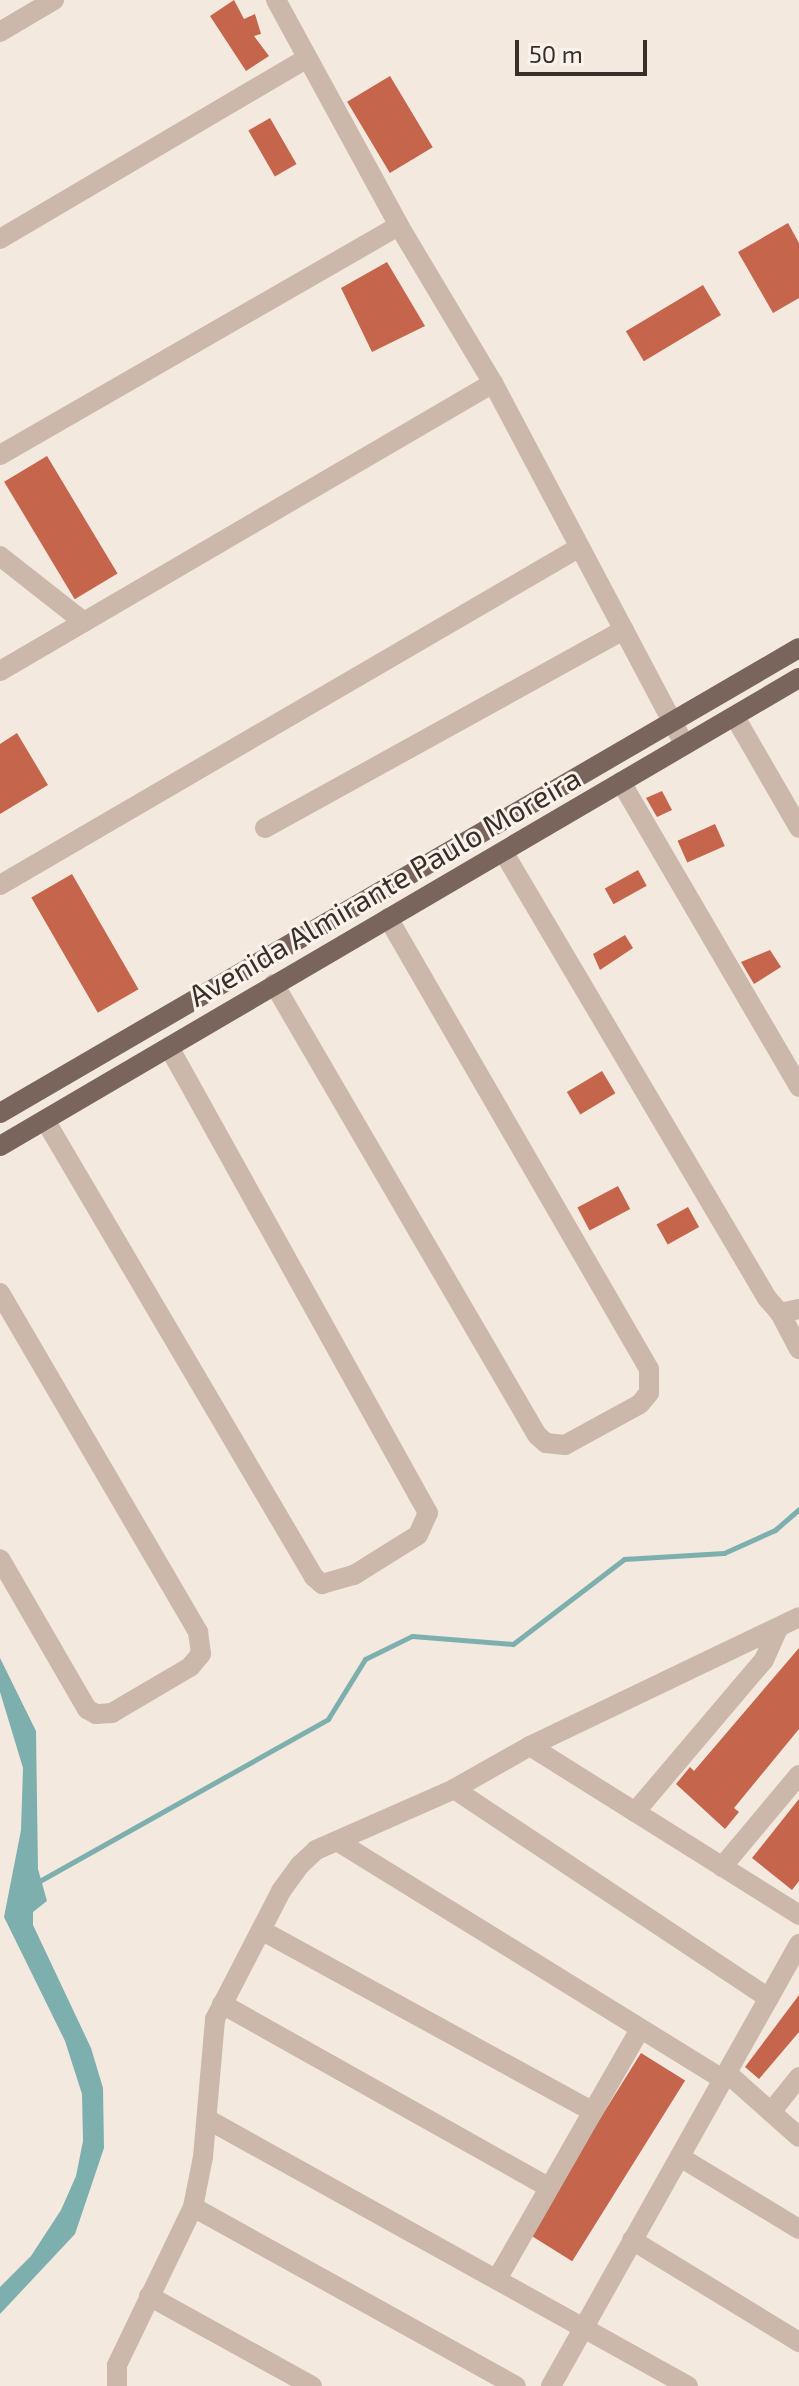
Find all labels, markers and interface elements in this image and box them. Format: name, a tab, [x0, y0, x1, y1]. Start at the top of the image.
scale bar	[519, 24, 651, 74]
text: 50 m	[529, 39, 583, 68]
street label: Avenida Almirante Paulo Moreira	[181, 759, 587, 1013]

